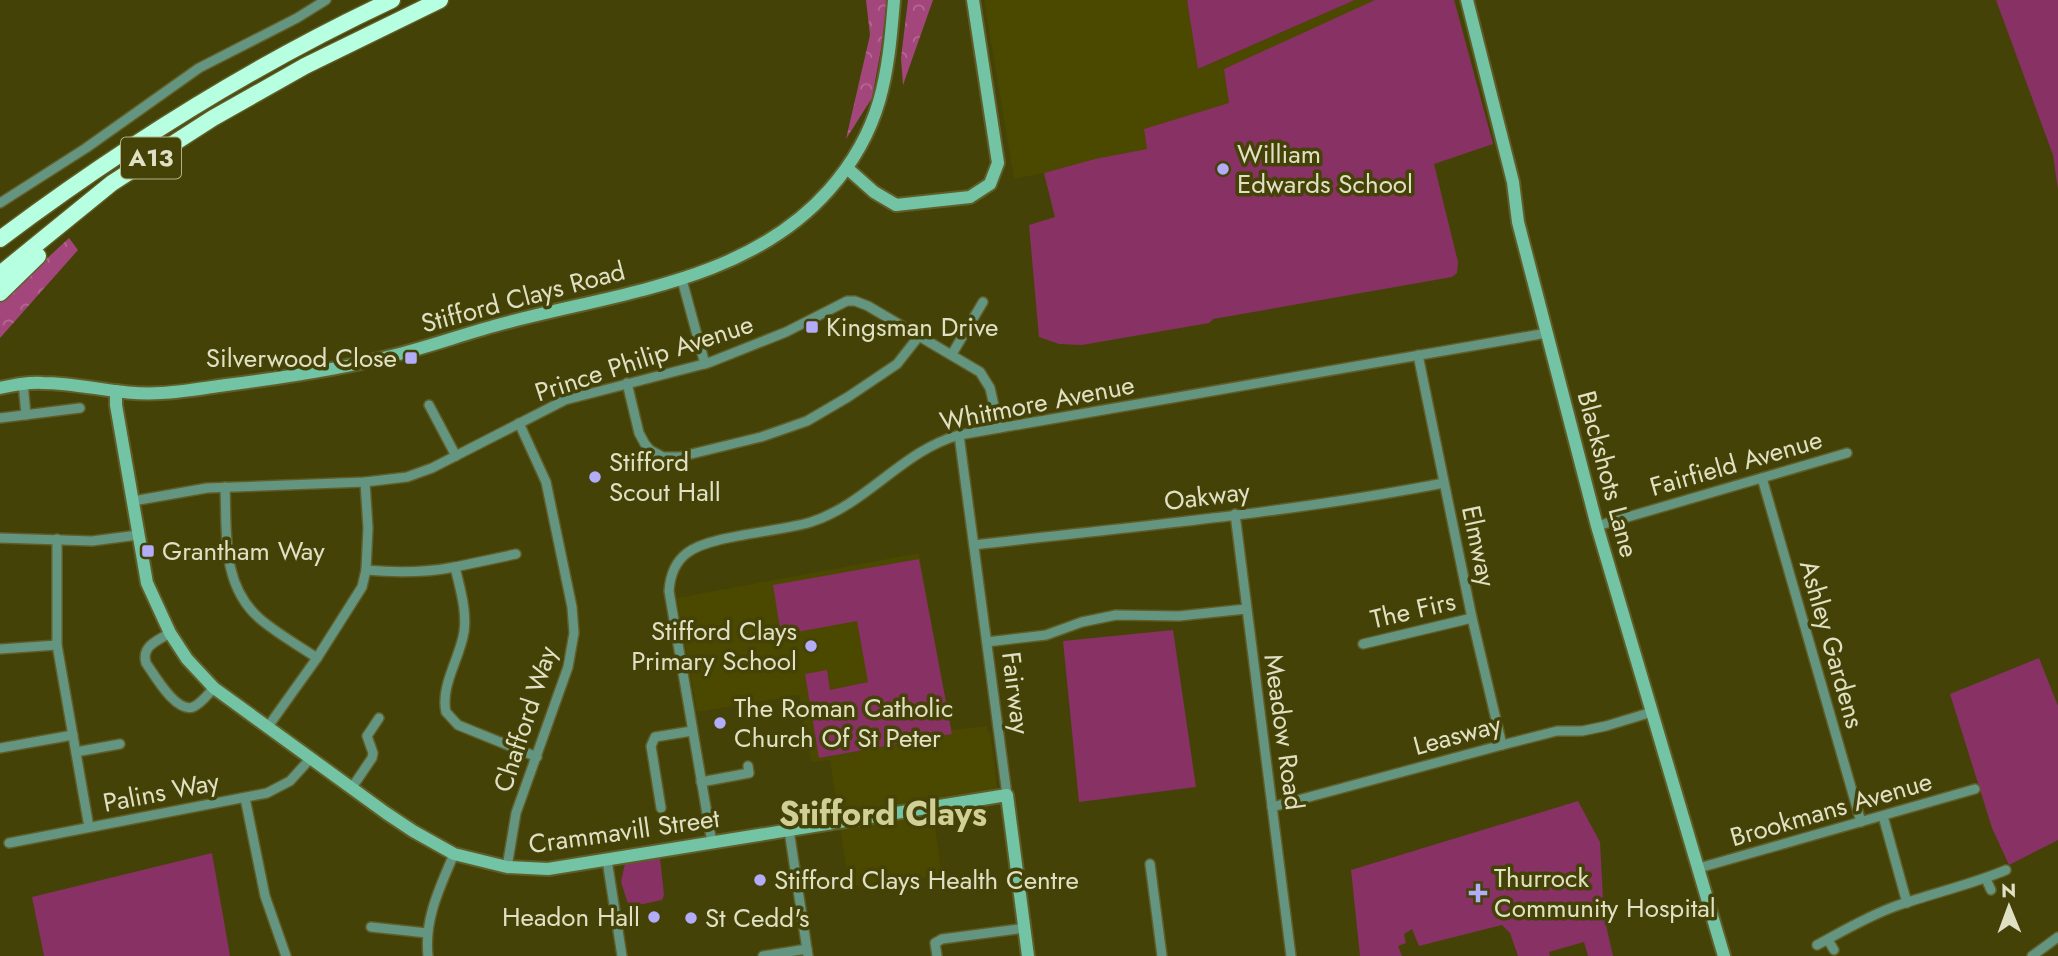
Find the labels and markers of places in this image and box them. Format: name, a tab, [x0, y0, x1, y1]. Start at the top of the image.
place label: William Edwards School	[1237, 135, 1413, 203]
marker: William Edwards School	[1215, 161, 1231, 177]
place label: Kingsman Drive	[826, 308, 998, 346]
marker: Kingsman Drive	[804, 319, 820, 335]
place label: Silverwood Close	[206, 339, 397, 377]
marker: Silverwood Close	[403, 350, 419, 366]
place label: Stifford Scout Hall	[609, 443, 721, 511]
marker: Stifford Scout Hall	[587, 469, 603, 485]
place label: Grantham Way	[162, 532, 325, 570]
marker: Grantham Way	[140, 543, 156, 559]
place label: Stifford Clays Primary School	[631, 612, 797, 680]
marker: Stifford Clays Primary School	[803, 638, 819, 654]
place label: The Roman Catholic Church Of St Peter	[734, 689, 954, 757]
marker: The Roman Catholic Church Of St Peter	[712, 715, 728, 731]
place label: Thurrock Community Hospital	[1494, 859, 1716, 927]
place label: Stifford Clays Health Centre	[774, 861, 1079, 899]
marker: Stifford Clays Health Centre	[752, 872, 768, 888]
marker: Thurrock Community Hospital	[1468, 883, 1488, 903]
place label: Headon Hall	[502, 898, 640, 936]
place label: St Cedd's	[705, 899, 809, 937]
marker: Headon Hall	[646, 909, 662, 925]
marker: St Cedd's	[683, 910, 699, 926]

